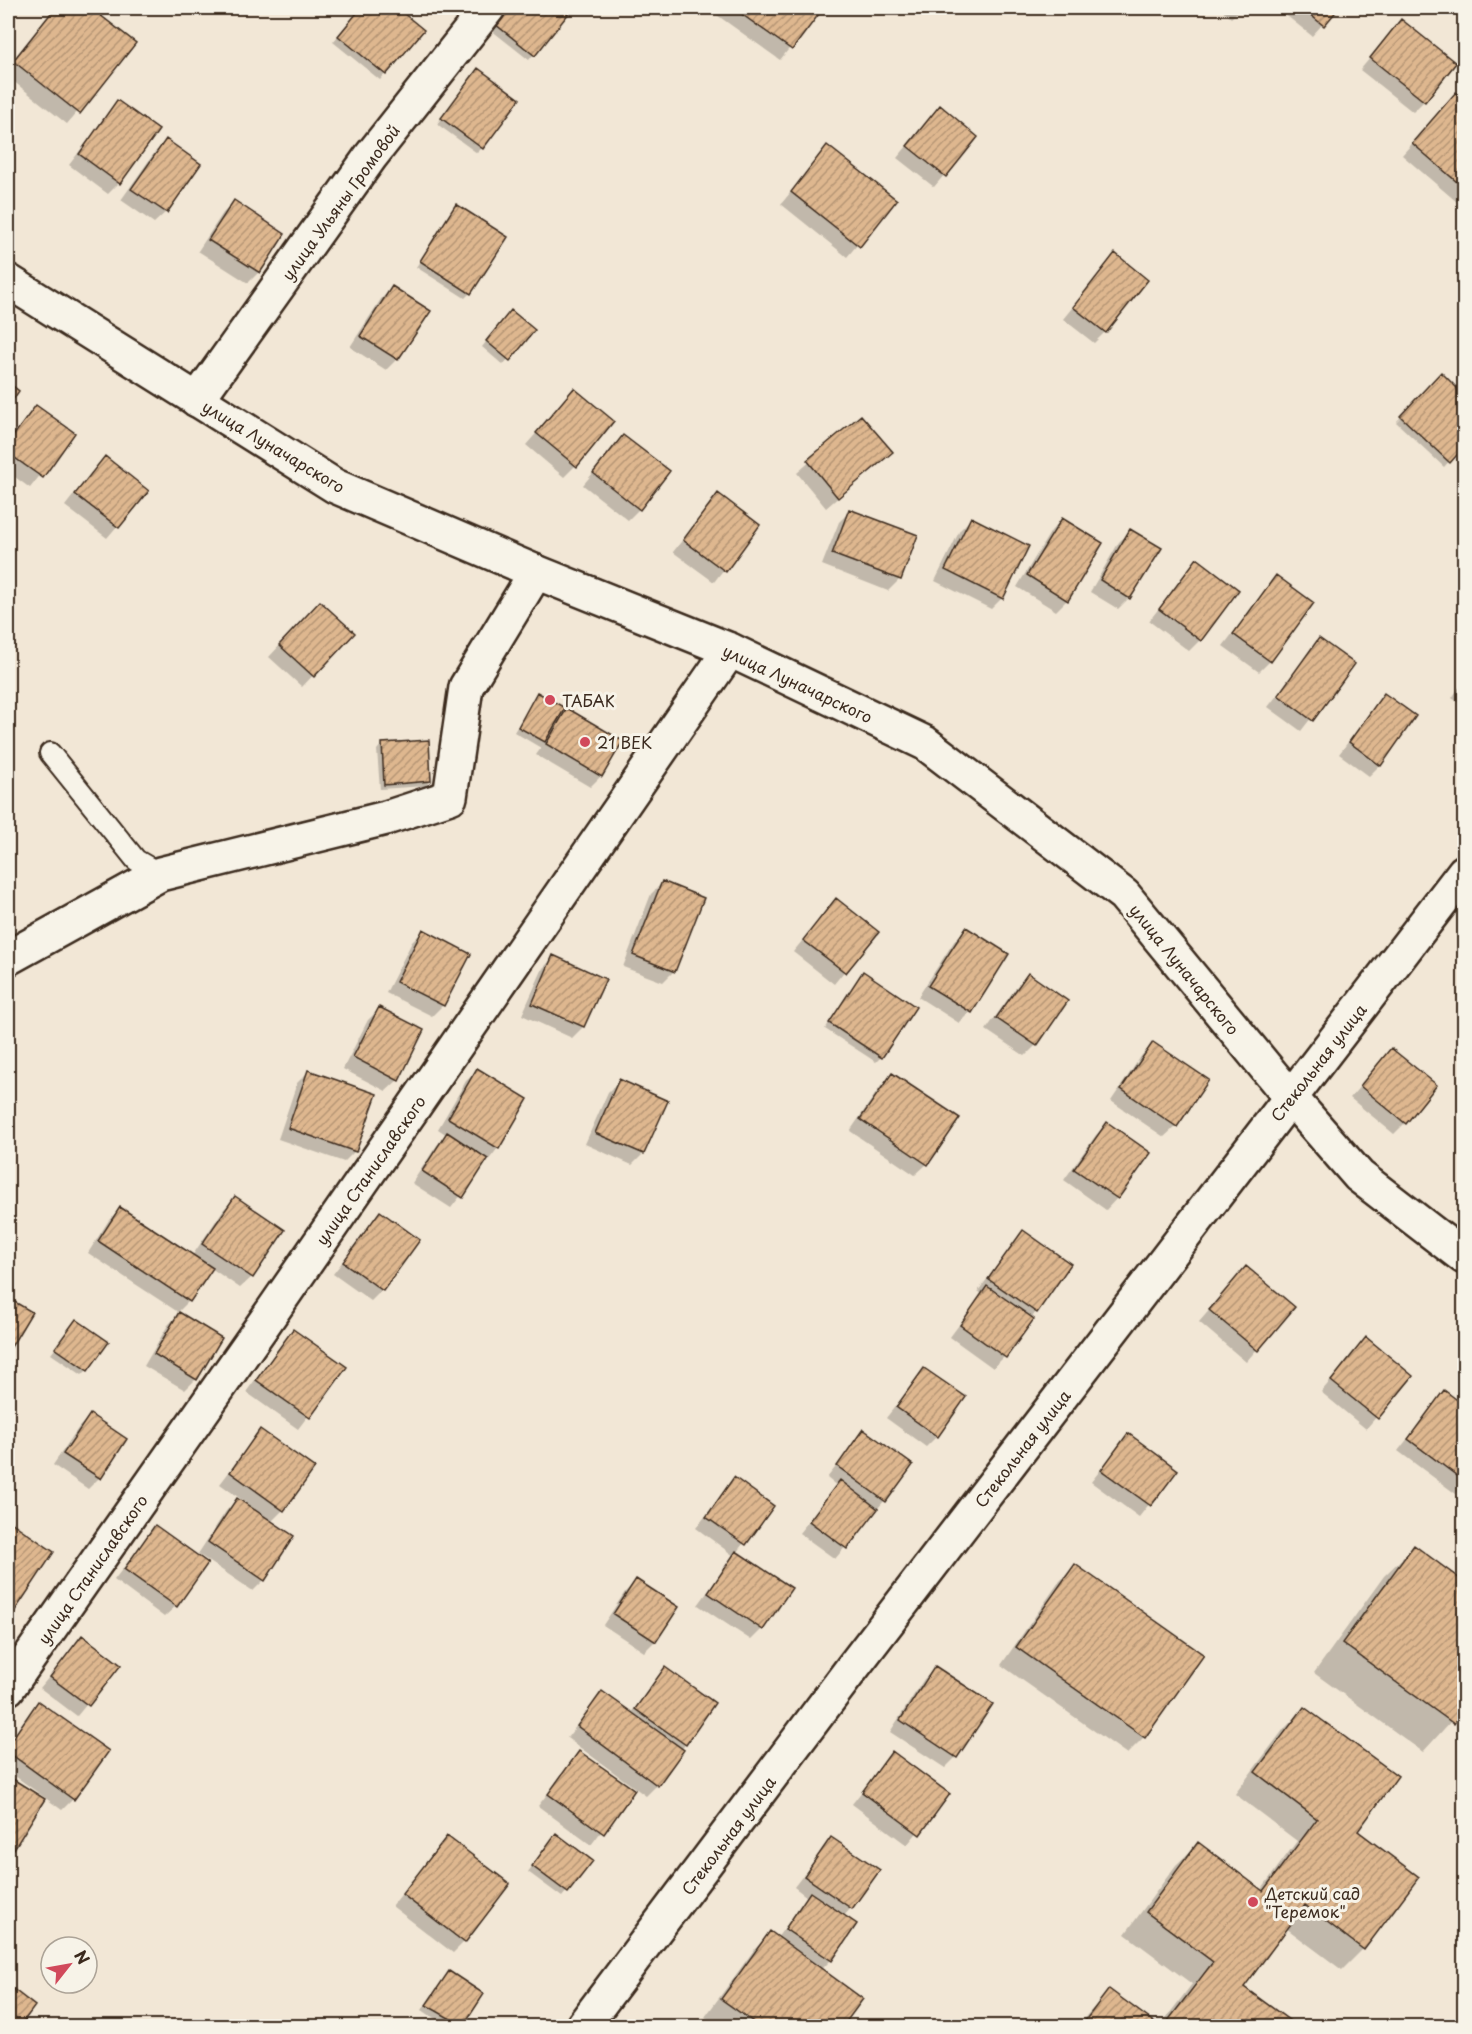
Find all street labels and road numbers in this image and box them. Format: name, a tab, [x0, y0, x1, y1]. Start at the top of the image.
street label: улица Ульяны Громовой	[275, 119, 405, 285]
street label: улица Луначарского	[198, 394, 350, 498]
street label: улица Луначарского	[719, 638, 877, 728]
street label: улица Луначарского	[1124, 898, 1246, 1040]
street label: Стекольная улица	[1264, 998, 1372, 1126]
street label: улица Станиславского	[309, 1090, 431, 1250]
street label: Стекольная улица	[968, 1384, 1076, 1512]
street label: улица Станиславского	[31, 1489, 153, 1649]
street label: Стекольная улица	[675, 1770, 781, 1900]

